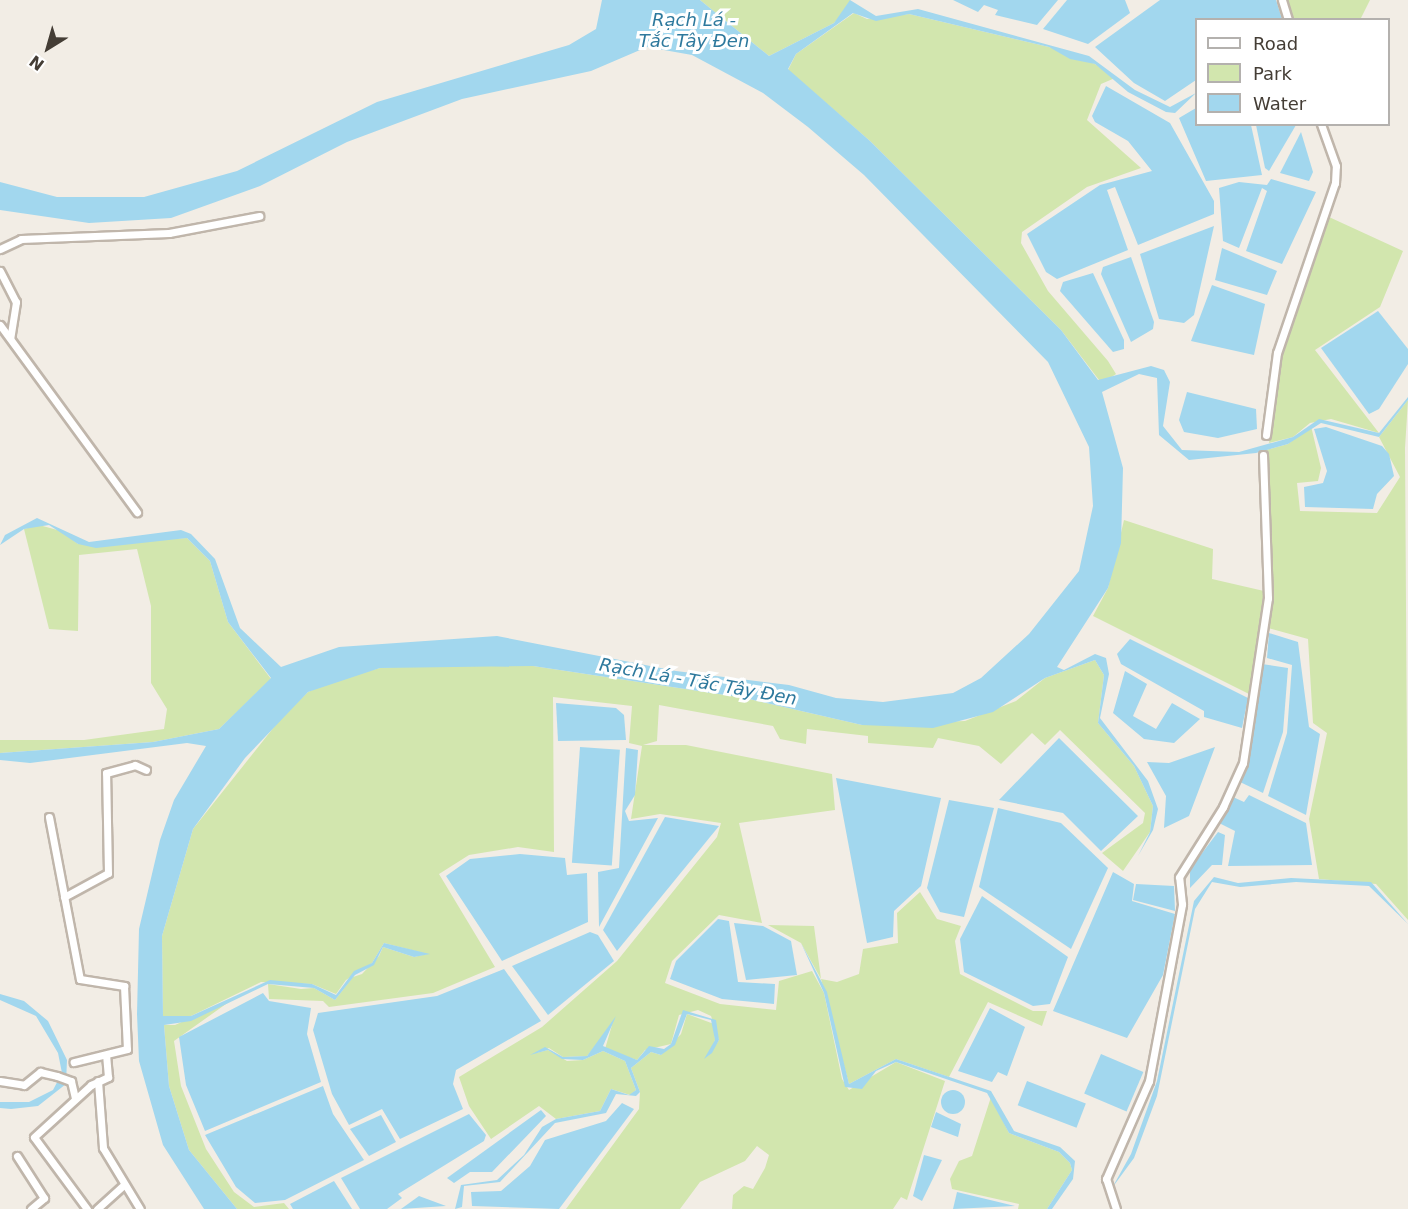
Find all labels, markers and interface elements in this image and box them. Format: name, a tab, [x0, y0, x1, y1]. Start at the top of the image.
water label: Rạch Lá - Tắc Tây Đen	[639, 10, 749, 52]
north arrow	[18, 18, 78, 78]
legend	[1195, 18, 1390, 126]
text: Road	[1253, 33, 1298, 54]
text: N	[26, 51, 48, 74]
text: Park	[1253, 63, 1292, 84]
text: Water	[1253, 93, 1306, 114]
water label: Rạch Lá - Tắc Tây Đen	[598, 654, 798, 710]

